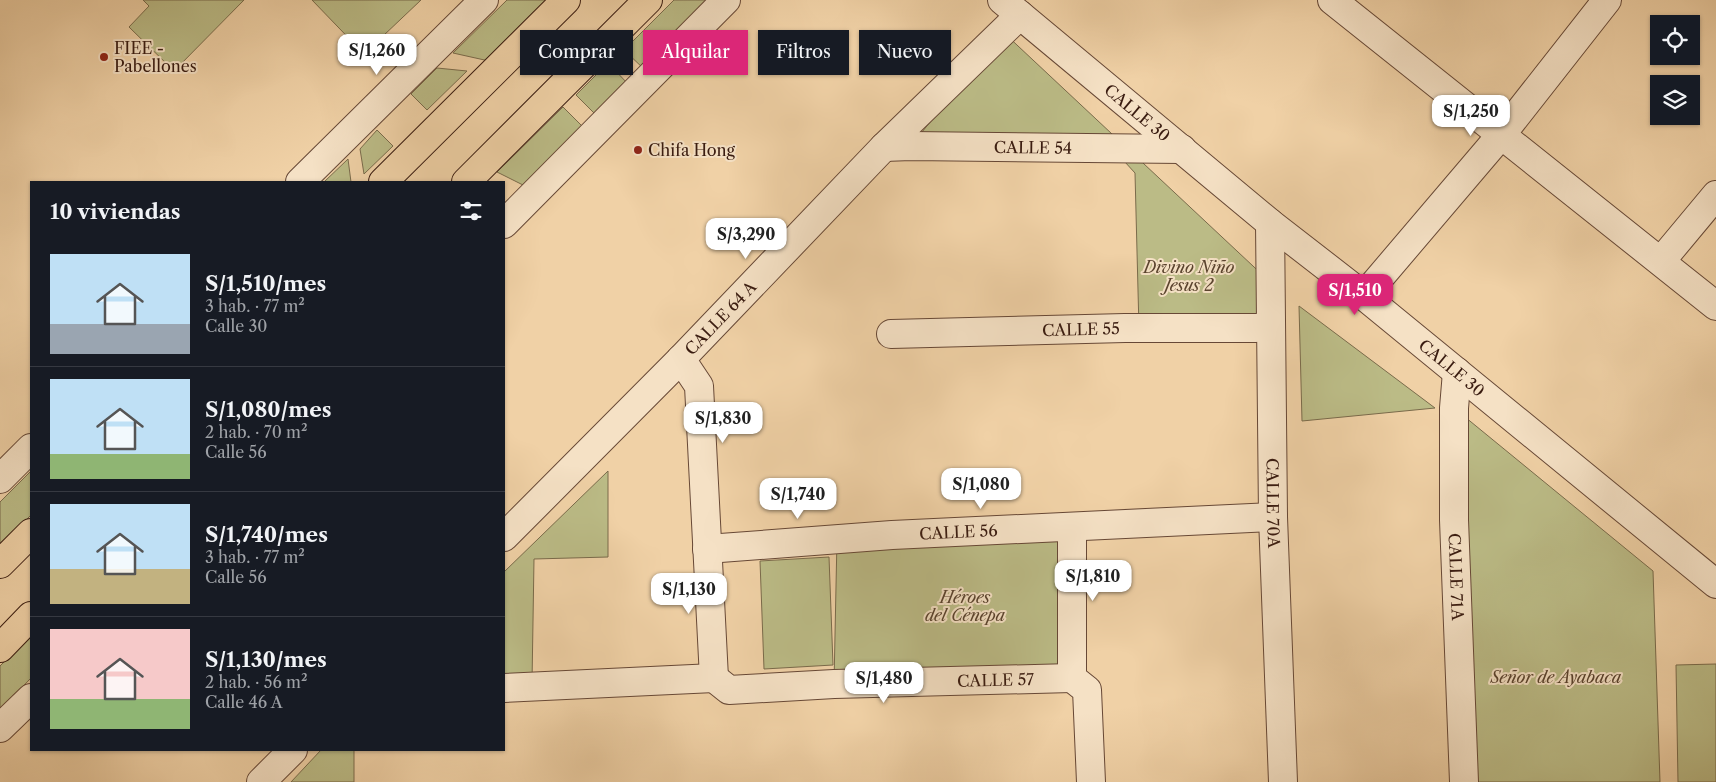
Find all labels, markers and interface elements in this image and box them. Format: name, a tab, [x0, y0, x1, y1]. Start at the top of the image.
map controls	[1650, 15, 1700, 125]
button: locate	[1650, 15, 1700, 65]
chip: Comprar	[520, 30, 633, 75]
chip: Alquilar	[643, 30, 748, 75]
chip: Filtros	[758, 30, 849, 75]
chip: Nuevo	[859, 30, 951, 75]
pin: S/1,260	[331, 34, 423, 76]
place label: FIEE - Pabellones	[114, 38, 197, 76]
text: S/1,260	[349, 40, 405, 60]
marker: FIEE - Pabellones	[98, 51, 110, 63]
button: layers	[1650, 75, 1700, 125]
street label: CALLE 30	[1100, 79, 1174, 146]
pin: S/1,250	[1425, 94, 1517, 137]
text: S/1,250	[1443, 101, 1499, 121]
street label: CALLE 54	[994, 137, 1072, 158]
place label: Chifa Hong	[648, 140, 736, 160]
marker: Chifa Hong	[632, 144, 644, 156]
icon: filters	[457, 197, 485, 225]
text: 10 viviendas	[50, 199, 181, 224]
pin: S/3,290	[700, 218, 792, 260]
text: S/3,290	[717, 224, 775, 244]
park label: Divino Niño Jesus 2	[1142, 257, 1235, 295]
text: S/1,510/mes	[205, 271, 326, 296]
icon: home	[90, 274, 150, 334]
pin: S/1,510	[1309, 274, 1401, 316]
street label: CALLE 64 A	[680, 276, 761, 359]
text: S/1,510	[1328, 280, 1382, 300]
text: 3 hab. · 77 m²	[205, 296, 305, 316]
text: Calle 30	[205, 316, 267, 336]
street label: CALLE 55	[1042, 318, 1120, 340]
street label: CALLE 30	[1415, 335, 1489, 401]
text: S/1,080/mes	[205, 397, 331, 422]
icon: home	[90, 399, 150, 459]
pin: S/1,830	[677, 402, 769, 444]
text: S/1,830	[695, 408, 751, 428]
text: 2 hab. · 70 m²	[205, 422, 308, 442]
text: Calle 56	[205, 442, 267, 462]
street label: CALLE 70A	[1262, 458, 1284, 550]
pin: S/1,080	[935, 468, 1027, 510]
text: S/1,080	[952, 474, 1010, 494]
pin: S/1,740	[752, 478, 844, 520]
text: S/1,740	[771, 484, 825, 504]
street label: CALLE 56	[919, 520, 998, 544]
text: S/1,740/mes	[205, 522, 328, 547]
icon: home	[90, 524, 150, 584]
street label: CALLE 71A	[1445, 533, 1468, 622]
text: 3 hab. · 77 m²	[205, 547, 305, 567]
pin: S/1,810	[1047, 560, 1139, 602]
text: S/1,810	[1066, 566, 1120, 586]
text: Calle 56	[205, 567, 267, 587]
pin: S/1,130	[643, 572, 735, 615]
text: S/1,130	[662, 579, 716, 599]
park label: Héroes del Cénepa	[925, 587, 1006, 625]
text: S/1,130/mes	[205, 647, 327, 672]
icon: home	[90, 649, 150, 709]
pin: S/1,480	[838, 662, 930, 704]
park label: Señor de Ayabaca	[1490, 667, 1622, 687]
text: S/1,480	[855, 668, 913, 688]
street label: CALLE 57	[957, 669, 1034, 691]
text: 2 hab. · 56 m²	[205, 672, 308, 692]
text: Calle 46 A	[205, 692, 283, 712]

